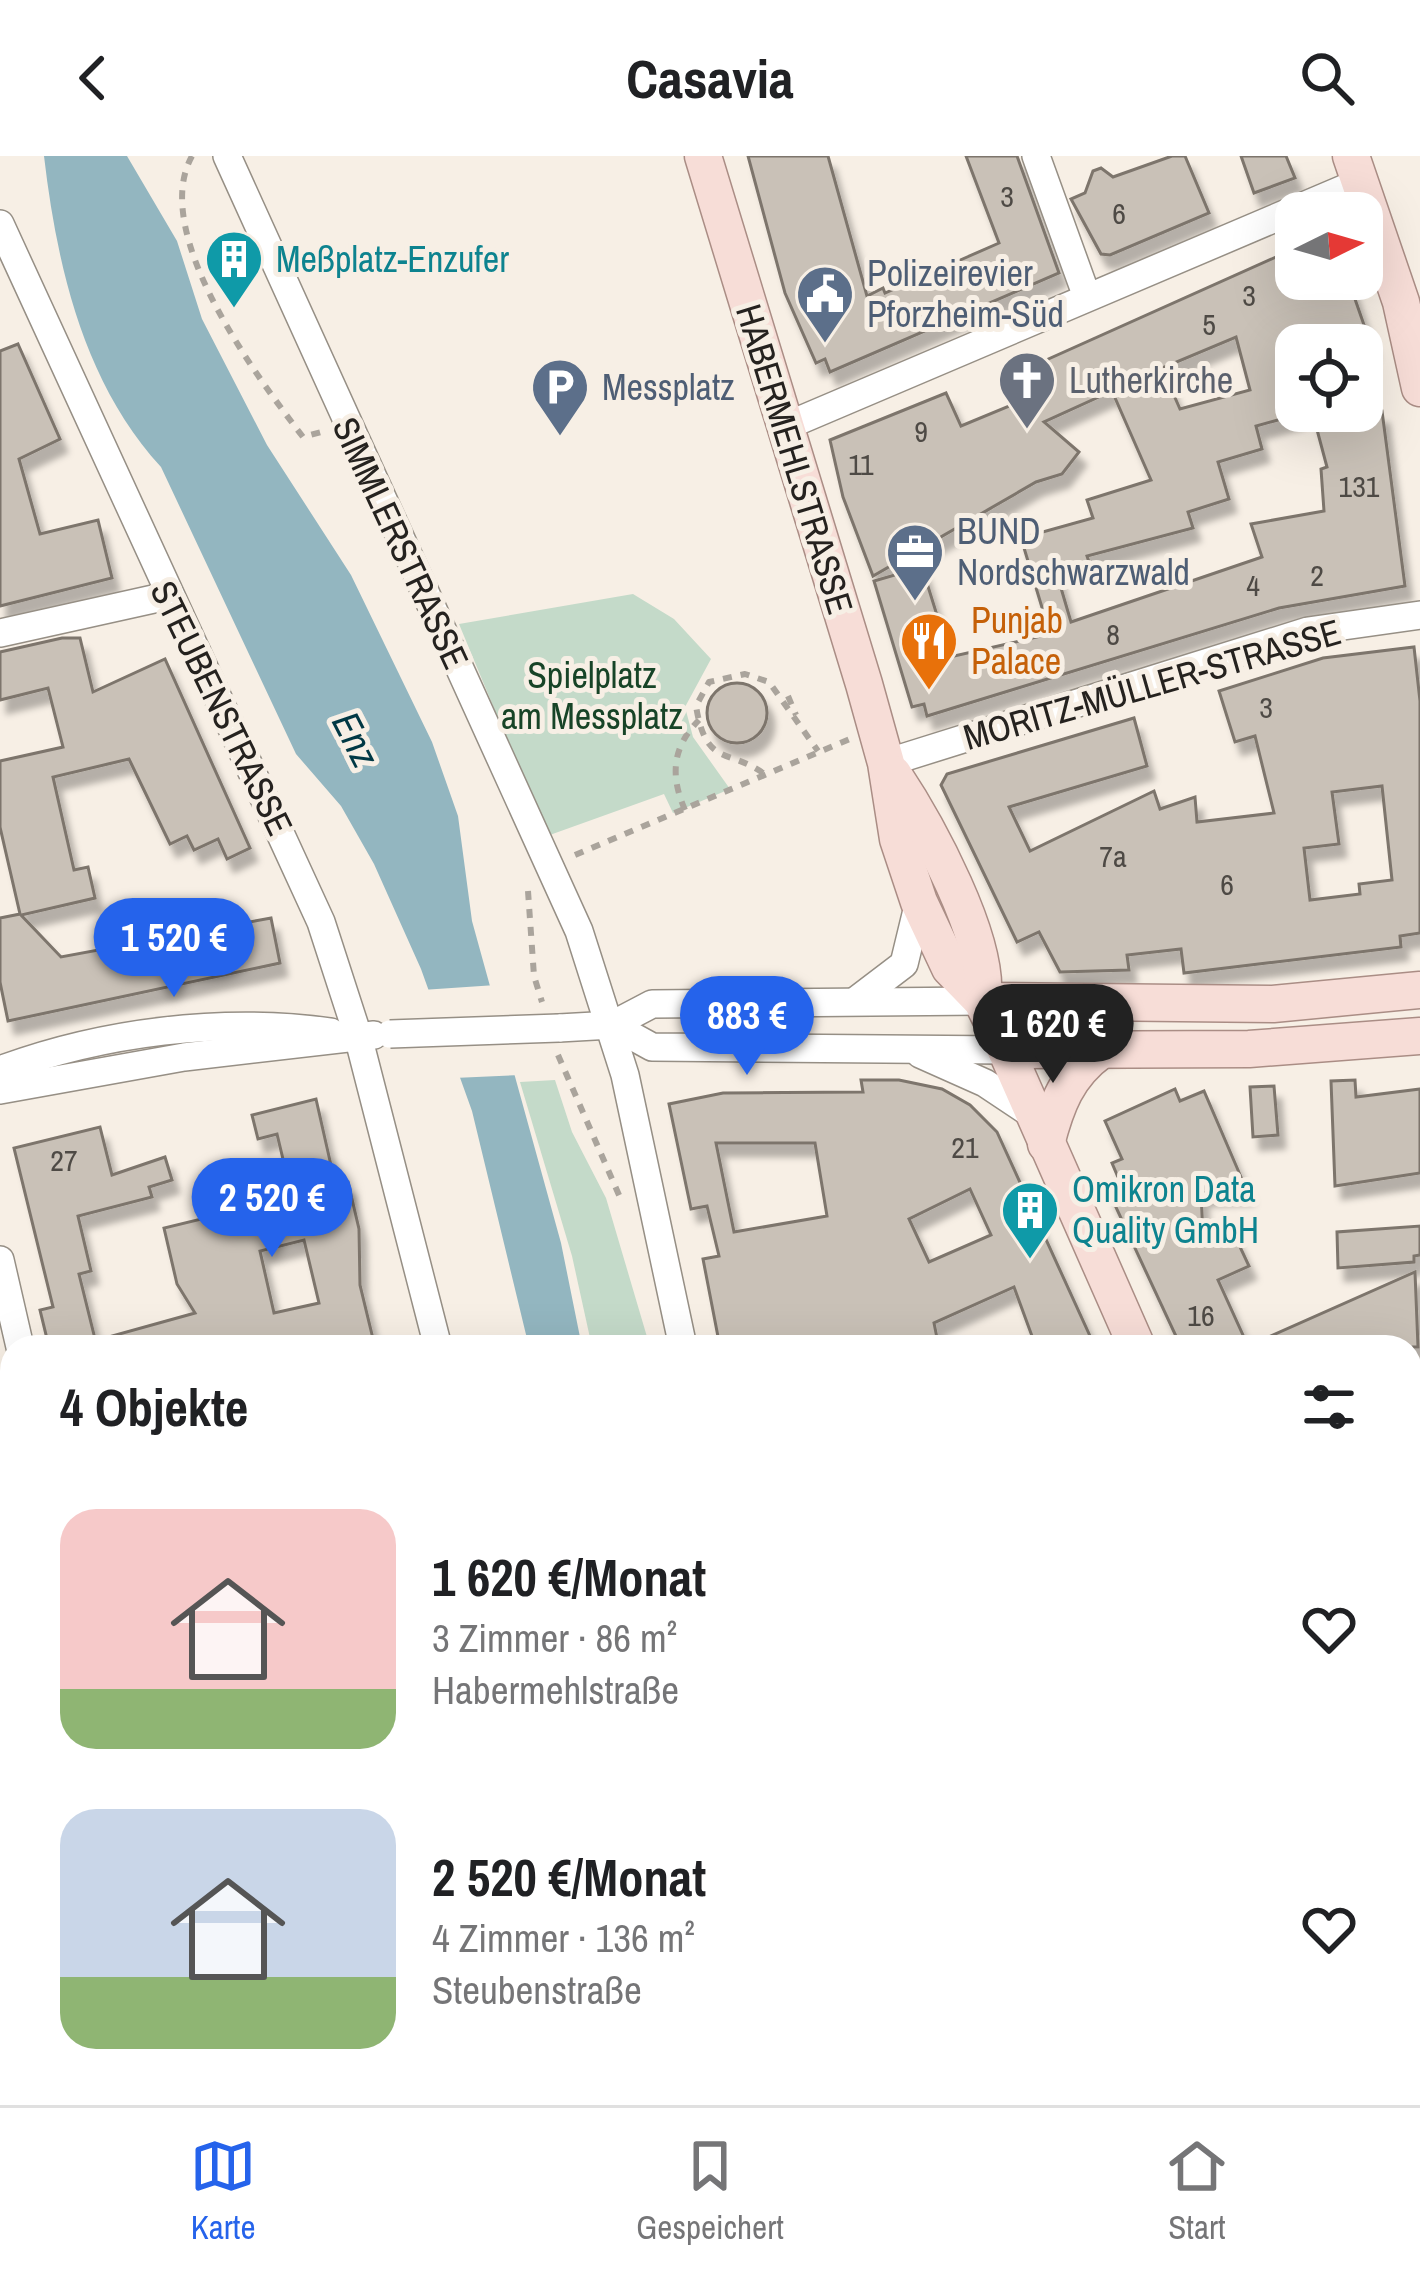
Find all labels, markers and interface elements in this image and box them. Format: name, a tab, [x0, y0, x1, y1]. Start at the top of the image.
text: Casavia	[626, 42, 794, 115]
icon: back	[60, 45, 126, 111]
icon: search	[1294, 45, 1360, 111]
house number: 3	[1000, 176, 1014, 216]
north arrow	[1275, 192, 1383, 300]
map controls	[1275, 192, 1383, 432]
house number: 6	[1112, 193, 1126, 233]
building icon: Meßplatz-Enzufer	[203, 228, 265, 310]
place label: Meßplatz-Enzufer	[276, 235, 509, 283]
place label: Polizeirevier Pforzheim-Süd	[867, 249, 1064, 338]
public building icon: Polizeirevier Pforzheim-Süd	[794, 263, 856, 345]
house number: 3	[1242, 275, 1256, 315]
street label: HABERMEHLSTRASSE	[725, 298, 865, 620]
house number: 5	[1202, 304, 1216, 344]
button: locate	[1275, 324, 1383, 432]
church icon: Lutherkirche	[996, 349, 1058, 431]
parking icon: Messplatz	[529, 356, 591, 438]
place label: Lutherkirche	[1069, 356, 1233, 404]
place label: Messplatz	[602, 363, 735, 411]
street label: SIMMLERSTRASSE	[322, 409, 480, 677]
house number: 9	[914, 411, 928, 451]
house number: 11	[848, 444, 874, 484]
house number: 131	[1338, 466, 1380, 506]
place label: BUND Nordschwarzwald	[957, 507, 1190, 596]
office icon: BUND Nordschwarzwald	[884, 521, 946, 603]
house number: 2	[1310, 555, 1324, 595]
house number: 4	[1246, 565, 1260, 605]
street label: STEUBENSTRASSE	[140, 573, 304, 843]
place label: Punjab Palace	[971, 596, 1063, 685]
street label: MORITZ-MÜLLER-STRASSE	[958, 607, 1346, 761]
restaurant icon: Punjab Palace	[898, 610, 960, 692]
house number: 8	[1106, 614, 1120, 654]
park label: Spielplatz am Messplatz	[501, 651, 683, 740]
house number: 3	[1259, 687, 1273, 727]
water label: Enz	[320, 703, 392, 776]
house number: 7a	[1099, 836, 1127, 876]
house number: 6	[1220, 864, 1234, 904]
pin: 1 520 €	[63, 898, 285, 1000]
text: 1 520 €	[121, 911, 227, 963]
pin: 883 €	[663, 976, 831, 1078]
pin: 1 620 €	[942, 984, 1164, 1086]
text: 883 €	[707, 989, 787, 1041]
text: 1 620 €	[1000, 997, 1106, 1049]
house number: 21	[951, 1127, 979, 1167]
house number: 27	[50, 1140, 78, 1180]
pin: 2 520 €	[161, 1158, 383, 1260]
place label: Omikron Data Quality GmbH	[1072, 1165, 1259, 1254]
text: 2 520 €	[219, 1171, 325, 1223]
building icon: Omikron Data Quality GmbH	[999, 1179, 1061, 1261]
house number: 16	[1187, 1295, 1215, 1335]
text: 4 Objekte	[60, 1373, 248, 1442]
icon: filters	[1296, 1374, 1362, 1440]
text: 1 620 €/Monat	[432, 1543, 706, 1612]
icon: home	[156, 1557, 300, 1701]
icon: heart	[1296, 1596, 1362, 1662]
text: 3 Zimmer · 86 m²	[432, 1612, 677, 1664]
text: Habermehlstraße	[432, 1664, 679, 1716]
text: 2 520 €/Monat	[432, 1843, 706, 1912]
icon: home	[156, 1857, 300, 2001]
icon: heart	[1296, 1896, 1362, 1962]
text: 4 Zimmer · 136 m²	[432, 1912, 695, 1964]
text: Steubenstraße	[432, 1964, 642, 2016]
tab: Karte	[190, 2133, 256, 2249]
tab: Gespeichert	[636, 2133, 784, 2249]
tab: Start	[1164, 2133, 1230, 2249]

